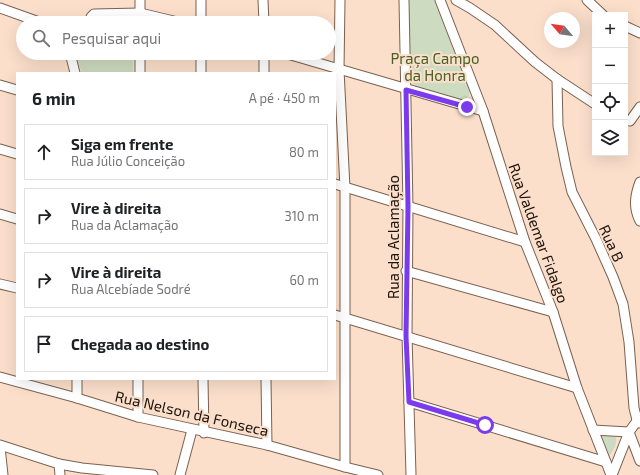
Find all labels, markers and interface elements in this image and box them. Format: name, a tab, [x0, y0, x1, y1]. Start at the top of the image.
north arrow	[544, 12, 580, 48]
map controls	[592, 12, 628, 156]
button: +	[592, 12, 628, 48]
search box	[16, 16, 336, 60]
icon: search	[30, 27, 52, 49]
text: Pesquisar aqui	[62, 29, 161, 47]
button: −	[592, 48, 628, 84]
park label: Praça Campo da Honra	[390, 49, 480, 84]
button: locate	[592, 84, 628, 120]
text: 6 min	[32, 88, 76, 108]
text: A pé · 450 m	[249, 90, 320, 106]
route end	[458, 98, 476, 116]
button: layers	[592, 120, 628, 156]
text: Siga em frente	[71, 135, 173, 153]
icon: ahead	[33, 141, 55, 163]
text: 80 m	[289, 144, 319, 160]
text: Rua Júlio Conceição	[71, 153, 185, 169]
street label: Rua Valdemar Fidalgo	[505, 161, 573, 305]
street label: Rua da Aclamação	[384, 175, 403, 299]
text: Vire à direita	[71, 199, 161, 217]
icon: right	[33, 205, 55, 227]
text: 310 m	[284, 208, 319, 224]
text: Rua da Aclamação	[71, 217, 179, 233]
street label: Rua B	[596, 222, 628, 264]
text: Vire à direita	[71, 263, 161, 281]
icon: right	[33, 269, 55, 291]
text: 60 m	[289, 272, 319, 288]
text: Rua Alcebíade Sodré	[71, 281, 191, 297]
icon: arrive	[33, 333, 55, 355]
text: Chegada ao destino	[71, 335, 209, 353]
street label: Rua Nelson da Fonseca	[113, 387, 271, 439]
route start	[476, 416, 494, 434]

